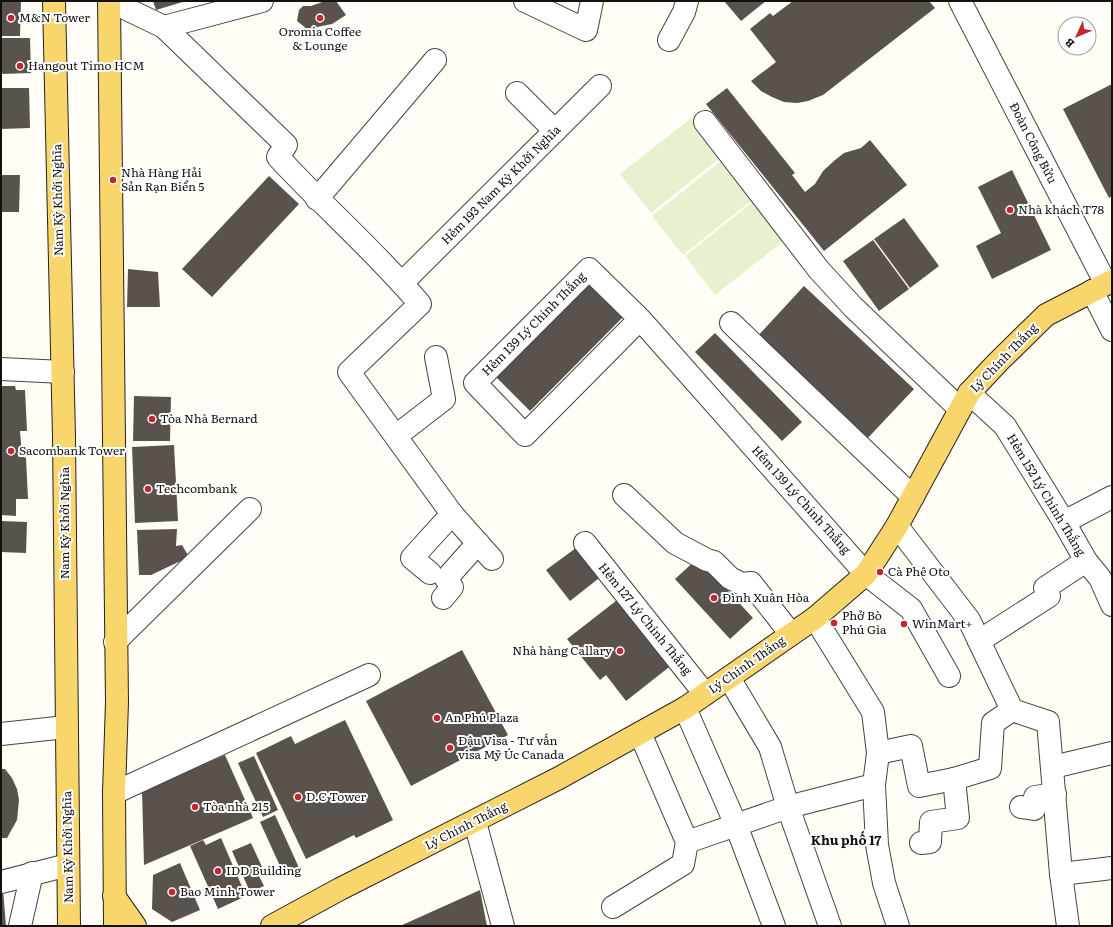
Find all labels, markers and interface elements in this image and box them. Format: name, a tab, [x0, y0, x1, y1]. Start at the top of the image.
place label: M&N Tower	[19, 8, 90, 26]
marker: M&N Tower	[6, 13, 16, 23]
marker: Oromia Coffee & Lounge	[315, 13, 325, 23]
north arrow	[1057, 16, 1097, 56]
place label: Oromia Coffee & Lounge	[279, 22, 361, 54]
text: B	[1060, 35, 1077, 52]
place label: Hangout Timo HCM	[28, 56, 145, 74]
marker: Hangout Timo HCM	[15, 61, 25, 71]
street label: Đoàn Công Bửu	[1006, 99, 1062, 187]
street label: Hẻm 193 Nam Kỳ Khởi Nghĩa	[437, 120, 564, 248]
street label: Nam Kỳ Khởi Nghĩa	[47, 143, 67, 256]
place label: Nhà Hàng Hải Sản Rạn Biển 5	[121, 163, 204, 195]
marker: Nhà Hàng Hải Sản Rạn Biển 5	[108, 175, 118, 185]
place label: Nhà khách T78	[1018, 200, 1105, 218]
marker: Nhà khách T78	[1005, 205, 1015, 215]
street label: Hẻm 139 Lý Chính Thắng	[477, 267, 590, 379]
street label: Lý Chính Thắng	[965, 318, 1041, 396]
place label: Tòa Nhà Bernard	[160, 409, 258, 427]
marker: Tòa Nhà Bernard	[147, 414, 157, 424]
street label: Hẻm 152 Lý Chính Thắng	[1003, 430, 1091, 559]
place label: Sacombank Tower	[19, 441, 125, 459]
street label: Hẻm 139 Lý Chính Thắng	[748, 441, 856, 558]
marker: Sacombank Tower	[6, 446, 16, 456]
street label: Nam Kỳ Khởi Nghĩa	[55, 466, 73, 579]
place label: Techcombank	[156, 479, 238, 497]
marker: Techcombank	[143, 484, 153, 494]
street label: Hẻm 127 Lý Chính Thắng	[595, 558, 697, 679]
place label: Cà Phê Oto	[888, 562, 950, 580]
marker: Cà Phê Oto	[875, 567, 885, 577]
place label: Đình Xuân Hòa	[722, 588, 810, 606]
marker: Đình Xuân Hòa	[709, 593, 719, 603]
place label: Phở Bò Phú Gia	[842, 606, 887, 638]
place label: WinMart+	[912, 614, 972, 632]
marker: Phở Bò Phú Gia	[829, 618, 839, 628]
marker: WinMart+	[899, 619, 909, 629]
street label: Lý Chính Thắng	[704, 631, 789, 697]
place label: Nhà hàng Callary	[512, 641, 612, 659]
marker: Nhà hàng Callary	[615, 646, 625, 656]
place label: An Phú Plaza	[445, 708, 519, 726]
marker: An Phú Plaza	[432, 713, 442, 723]
place label: Đậu Visa - Tư vấn visa Mỹ Úc Canada	[458, 731, 565, 763]
marker: Đậu Visa - Tư vấn visa Mỹ Úc Canada	[445, 743, 455, 753]
place label: D.C Tower	[306, 787, 366, 805]
street label: Nam Kỳ Khởi Nghĩa	[57, 790, 77, 903]
marker: D.C Tower	[293, 792, 303, 802]
street label: Lý Chính Thắng	[421, 796, 510, 854]
place label: Tòa nhà 215	[203, 797, 269, 815]
marker: Tòa nhà 215	[190, 802, 200, 812]
district label: Khu phố 17	[811, 830, 881, 849]
place label: IDD Building	[226, 861, 301, 879]
marker: IDD Building	[213, 866, 223, 876]
place label: Bao Minh Tower	[180, 882, 275, 900]
marker: Bao Minh Tower	[167, 887, 177, 897]

